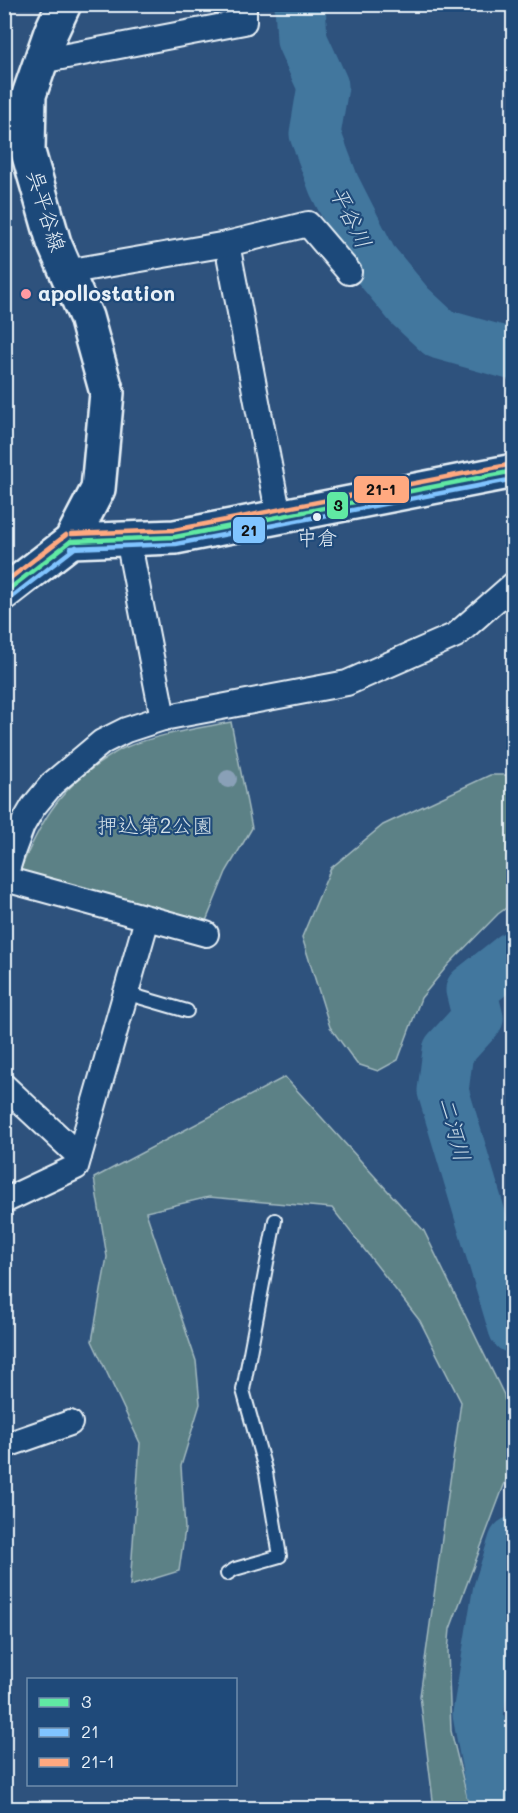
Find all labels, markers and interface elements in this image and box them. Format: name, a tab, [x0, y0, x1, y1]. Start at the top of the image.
street label: 呉平谷線	[22, 166, 73, 255]
water label: 平谷川	[324, 181, 379, 253]
place label: apollostation	[38, 279, 175, 306]
marker: apollostation	[19, 287, 33, 301]
line badge: 21-1	[353, 475, 410, 504]
text: 21-1	[366, 478, 396, 499]
line badge: 3	[326, 491, 349, 520]
text: 3	[333, 494, 343, 515]
marker: 中倉	[311, 511, 323, 523]
line badge: 21	[232, 516, 266, 544]
text: 21	[241, 519, 257, 540]
place label: 中倉	[297, 524, 337, 550]
park label: 押込第2公園	[97, 811, 213, 838]
water label: 二河川	[433, 1093, 478, 1165]
legend	[27, 1678, 237, 1786]
text: 3	[81, 1689, 92, 1713]
text: 21	[81, 1719, 99, 1743]
text: 21-1	[81, 1749, 115, 1773]

